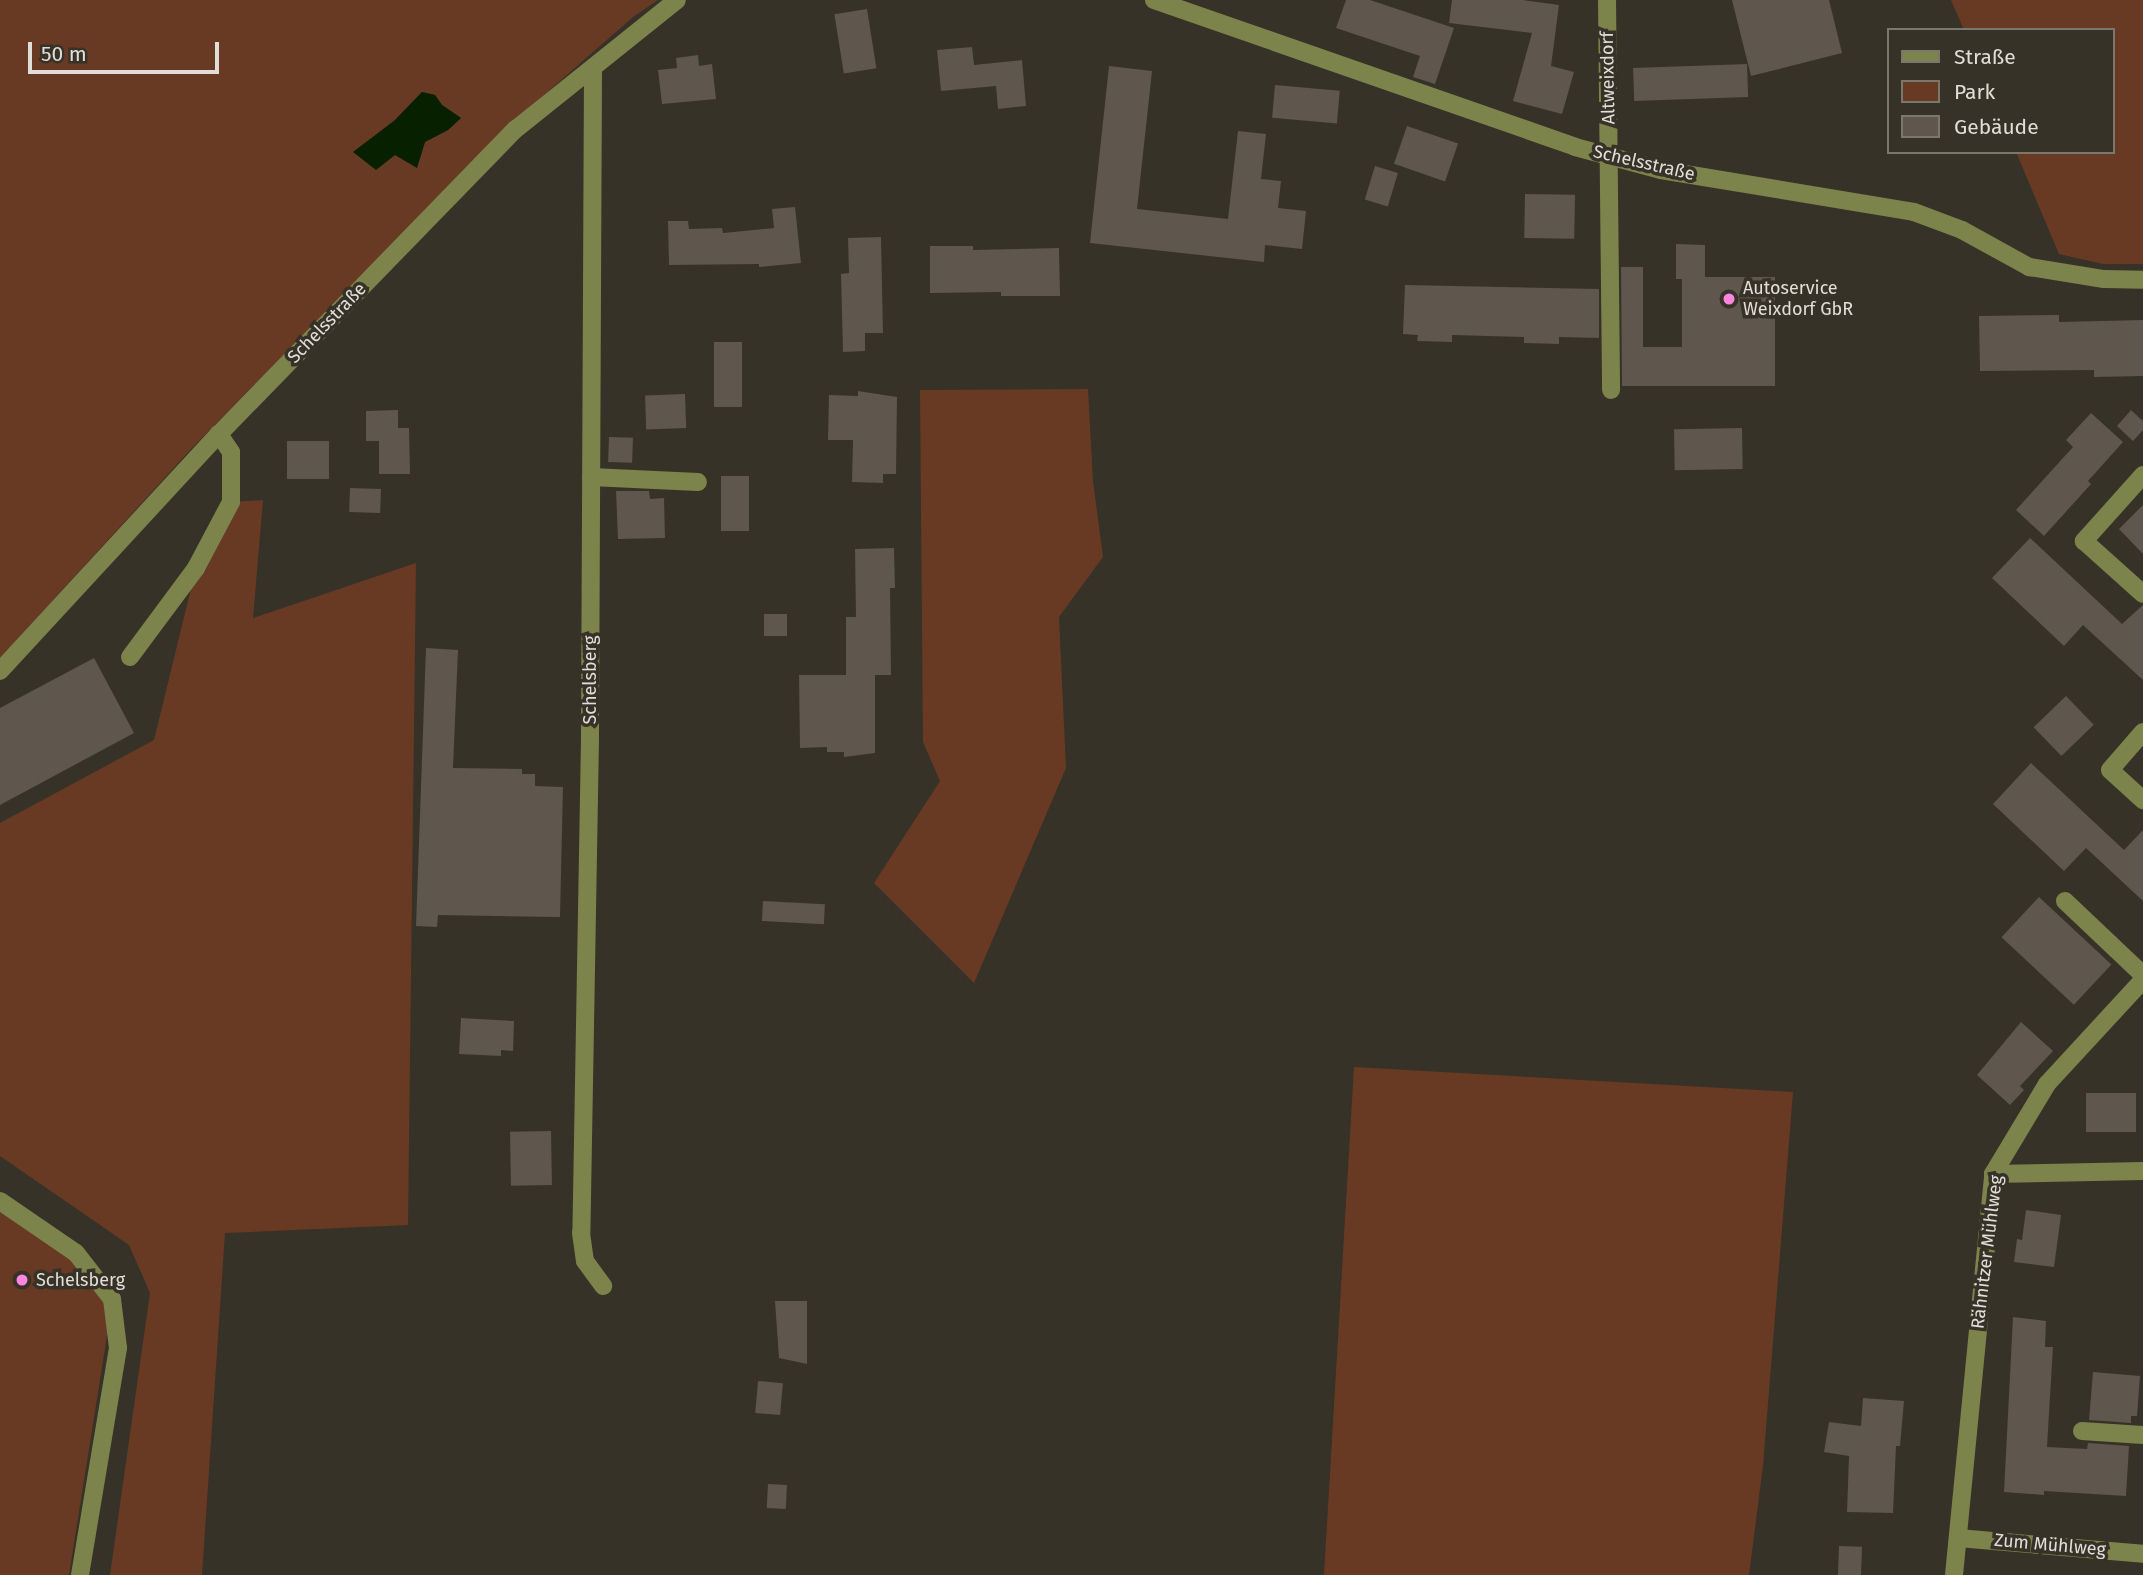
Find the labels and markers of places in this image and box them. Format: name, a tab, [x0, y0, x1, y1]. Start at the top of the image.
place label: Autoservice Weixdorf GbR	[1743, 278, 1853, 320]
marker: Autoservice Weixdorf GbR	[1721, 291, 1737, 307]
place label: Schelsberg	[36, 1269, 125, 1291]
marker: Schelsberg	[14, 1272, 30, 1288]

